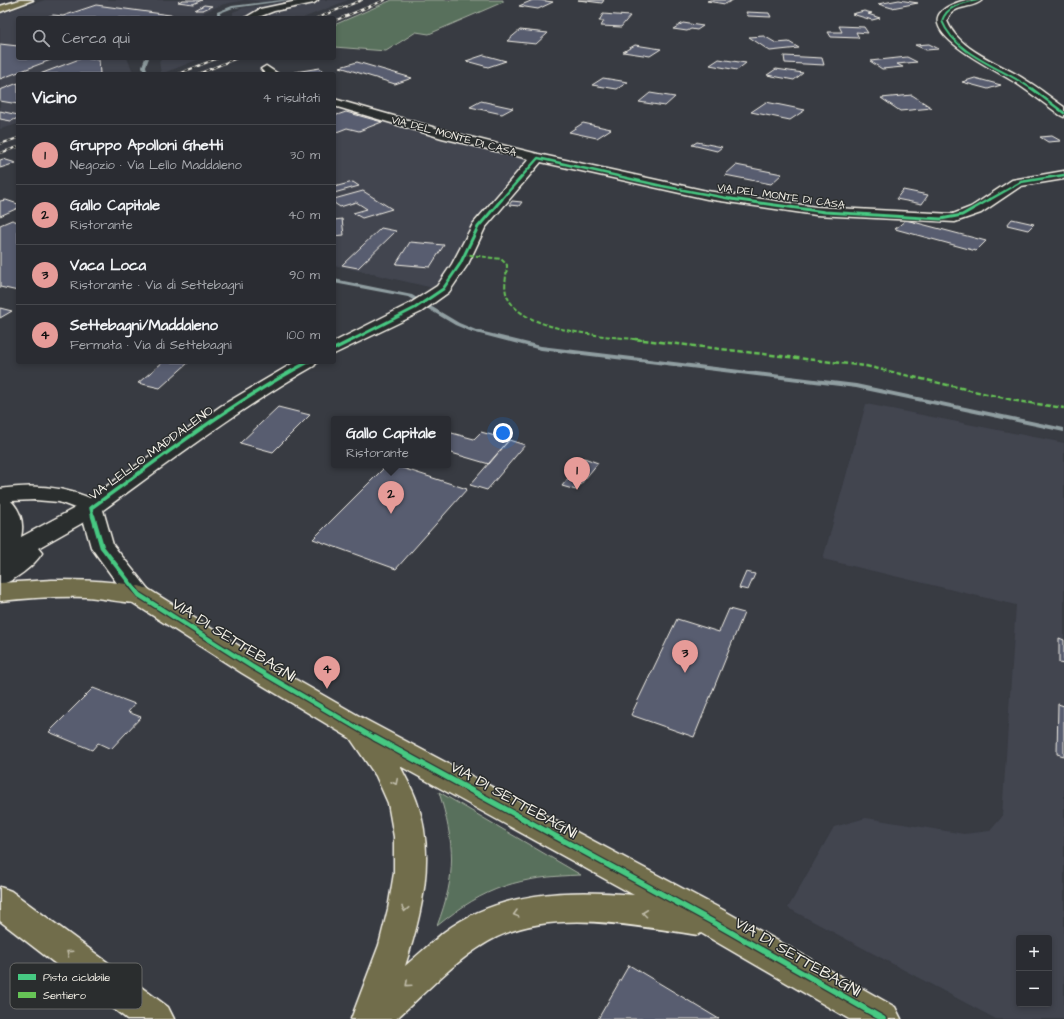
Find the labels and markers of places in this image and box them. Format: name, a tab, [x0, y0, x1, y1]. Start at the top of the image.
pin: 1	[564, 457, 590, 490]
pin: 2	[378, 481, 404, 514]
pin: 3	[672, 640, 698, 673]
pin: 4	[314, 656, 340, 689]

